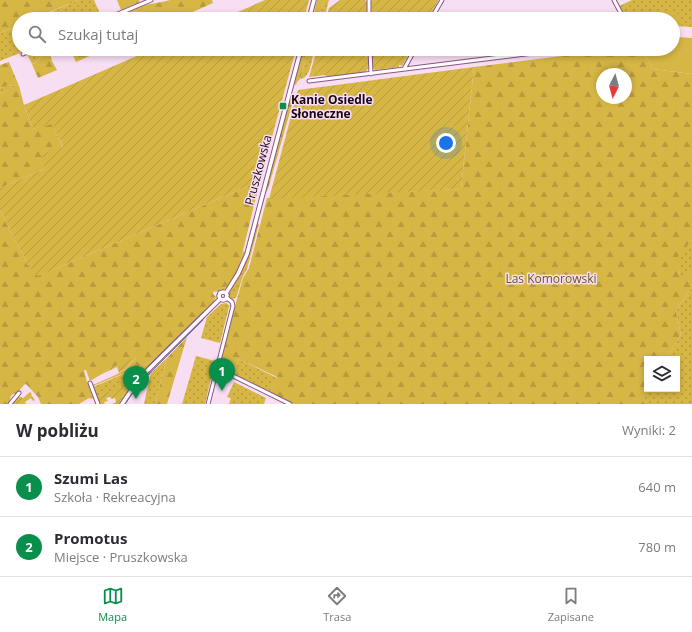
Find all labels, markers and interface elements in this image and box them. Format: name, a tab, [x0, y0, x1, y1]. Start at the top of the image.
search box	[12, 12, 680, 56]
icon: search	[26, 23, 48, 45]
text: Szukaj tutaj	[58, 24, 138, 44]
north arrow	[596, 68, 632, 104]
place label: Kanie Osiedle Słoneczne	[291, 91, 373, 122]
marker: Kanie Osiedle Słoneczne	[278, 101, 288, 111]
street label: Pruszkowska	[240, 133, 276, 207]
your location	[436, 133, 456, 153]
park label: Las Komorowski	[505, 270, 597, 287]
map controls	[644, 356, 680, 392]
button: layers	[644, 356, 680, 392]
pin: 1	[209, 358, 235, 391]
pin: 2	[123, 366, 149, 399]
text: W pobliżu	[16, 419, 99, 442]
text: Wyniki: 2	[622, 421, 676, 439]
text: Szumi Las	[54, 468, 128, 488]
text: 1	[25, 478, 33, 496]
text: 640 m	[638, 478, 676, 496]
text: Szkoła · Rekreacyjna	[54, 488, 176, 506]
text: Promotus	[54, 528, 127, 548]
text: 2	[25, 538, 33, 556]
text: 780 m	[638, 538, 676, 556]
text: Miejsce · Pruszkowska	[54, 548, 188, 566]
tab: Mapa	[98, 585, 127, 624]
tab: Trasa	[323, 585, 351, 624]
tab: Zapisane	[548, 585, 594, 624]

